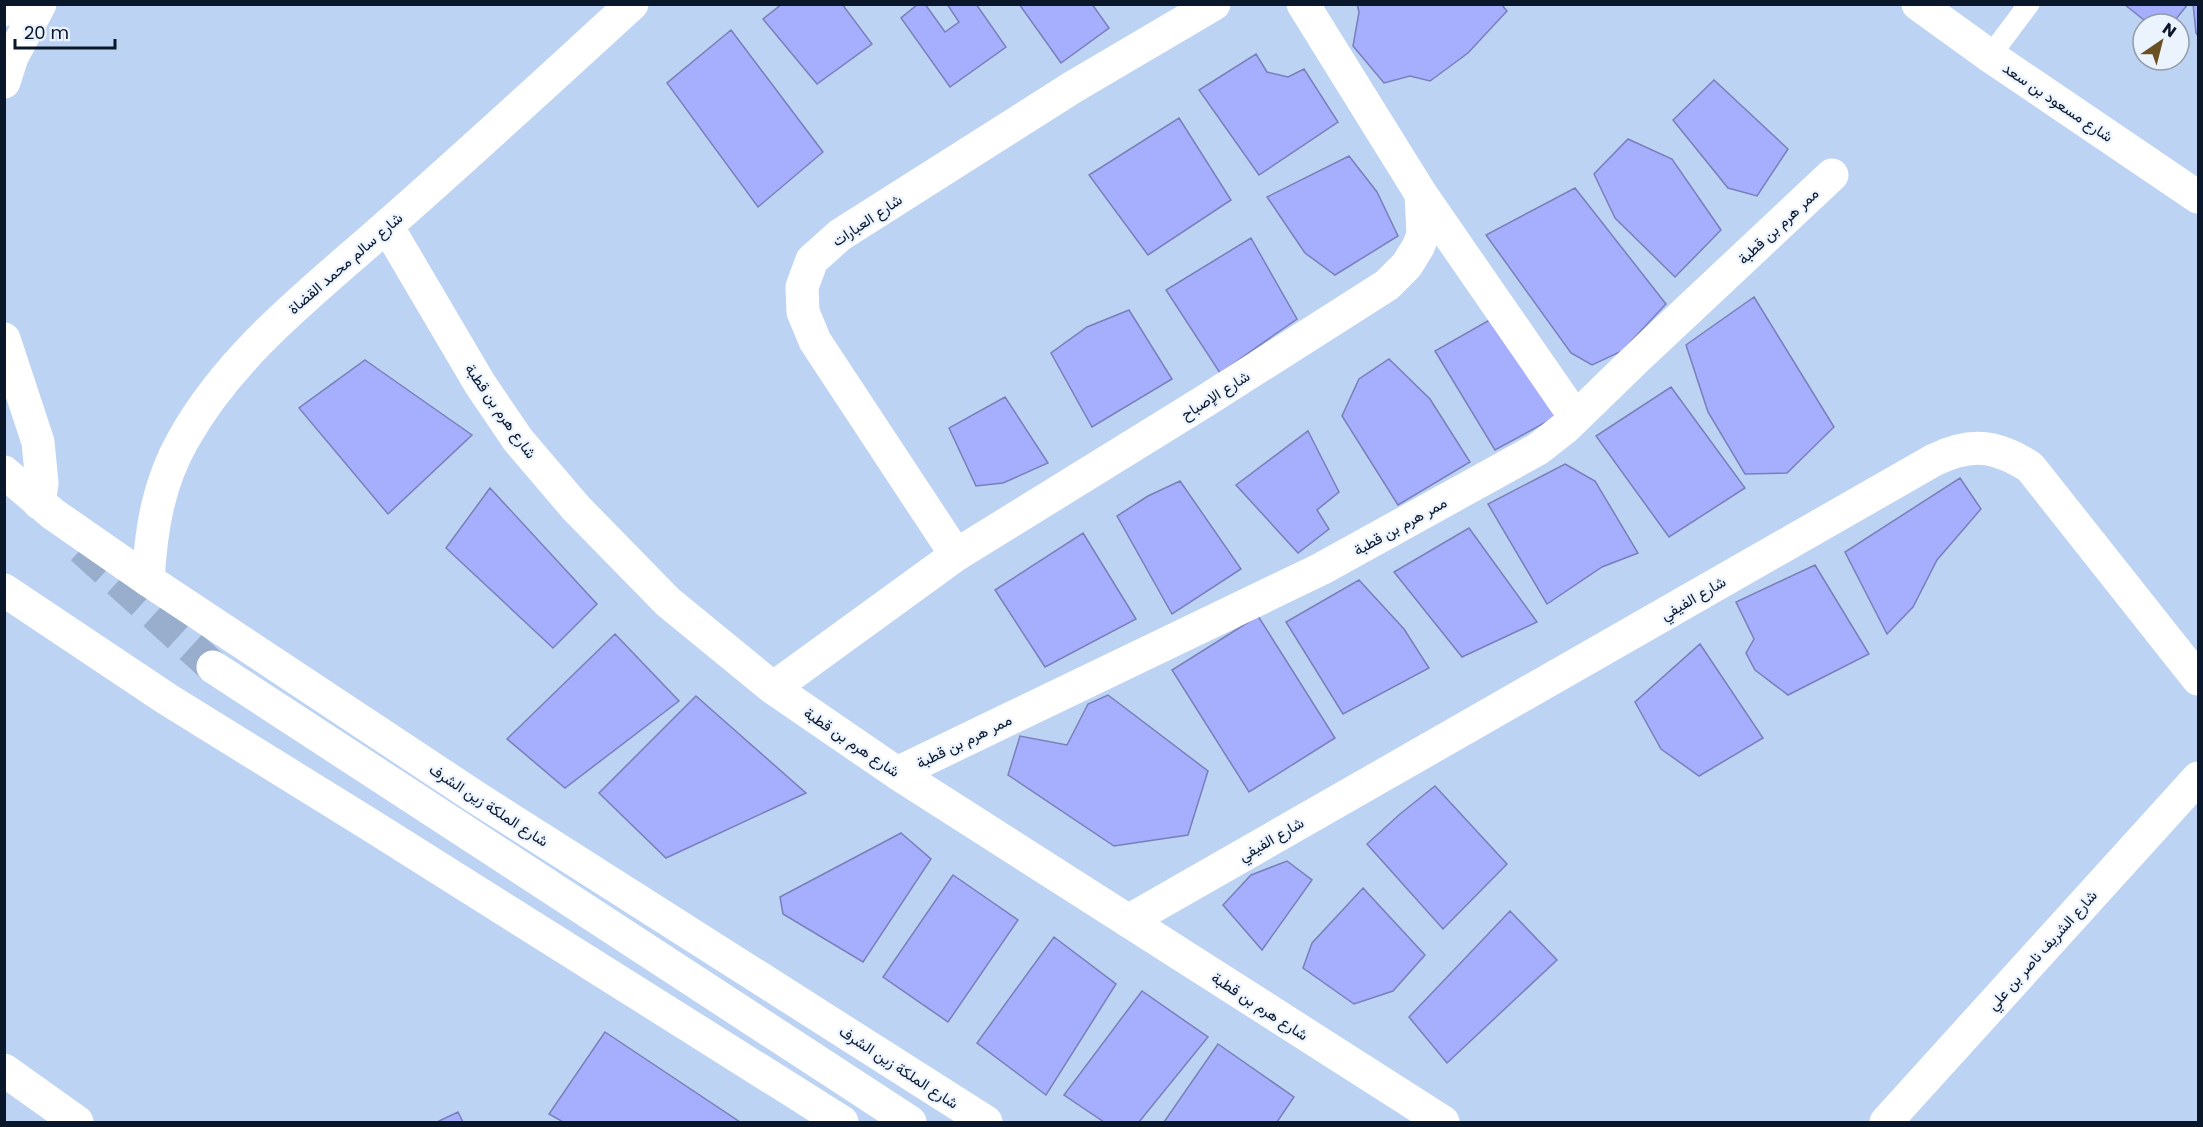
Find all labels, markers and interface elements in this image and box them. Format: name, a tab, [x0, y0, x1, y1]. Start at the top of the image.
scale bar	[15, 12, 116, 50]
north arrow	[2131, 12, 2191, 72]
text: N	[2158, 17, 2181, 43]
text: 20 m	[24, 20, 69, 45]
street label: شارع مسعود بن سعد	[1998, 57, 2117, 148]
street label: ممر هرم بن قطبة	[1733, 183, 1823, 269]
street label: شارع العبارات	[828, 189, 907, 252]
street label: شارع سالم محمد القضاة	[283, 207, 408, 319]
street label: شارع هرم بن قطبة	[460, 359, 542, 463]
street label: شارع الإصباح	[1176, 365, 1254, 425]
street label: ممر هرم بن قطبة	[1350, 492, 1450, 560]
street label: شارع الفيفي	[1657, 571, 1731, 628]
street label: شارع هرم بن قطبة	[799, 702, 904, 783]
street label: ممر هرم بن قطبة	[913, 709, 1015, 773]
street label: شارع الملكة زين الشرف	[425, 759, 553, 852]
street label: شارع الفيفي	[1235, 812, 1309, 869]
street label: شارع الشريف ناصر بن علي	[1982, 885, 2104, 1017]
street label: شارع هرم بن قطبة	[1207, 967, 1313, 1046]
street label: شارع الملكة زين الشرف	[835, 1021, 963, 1114]

